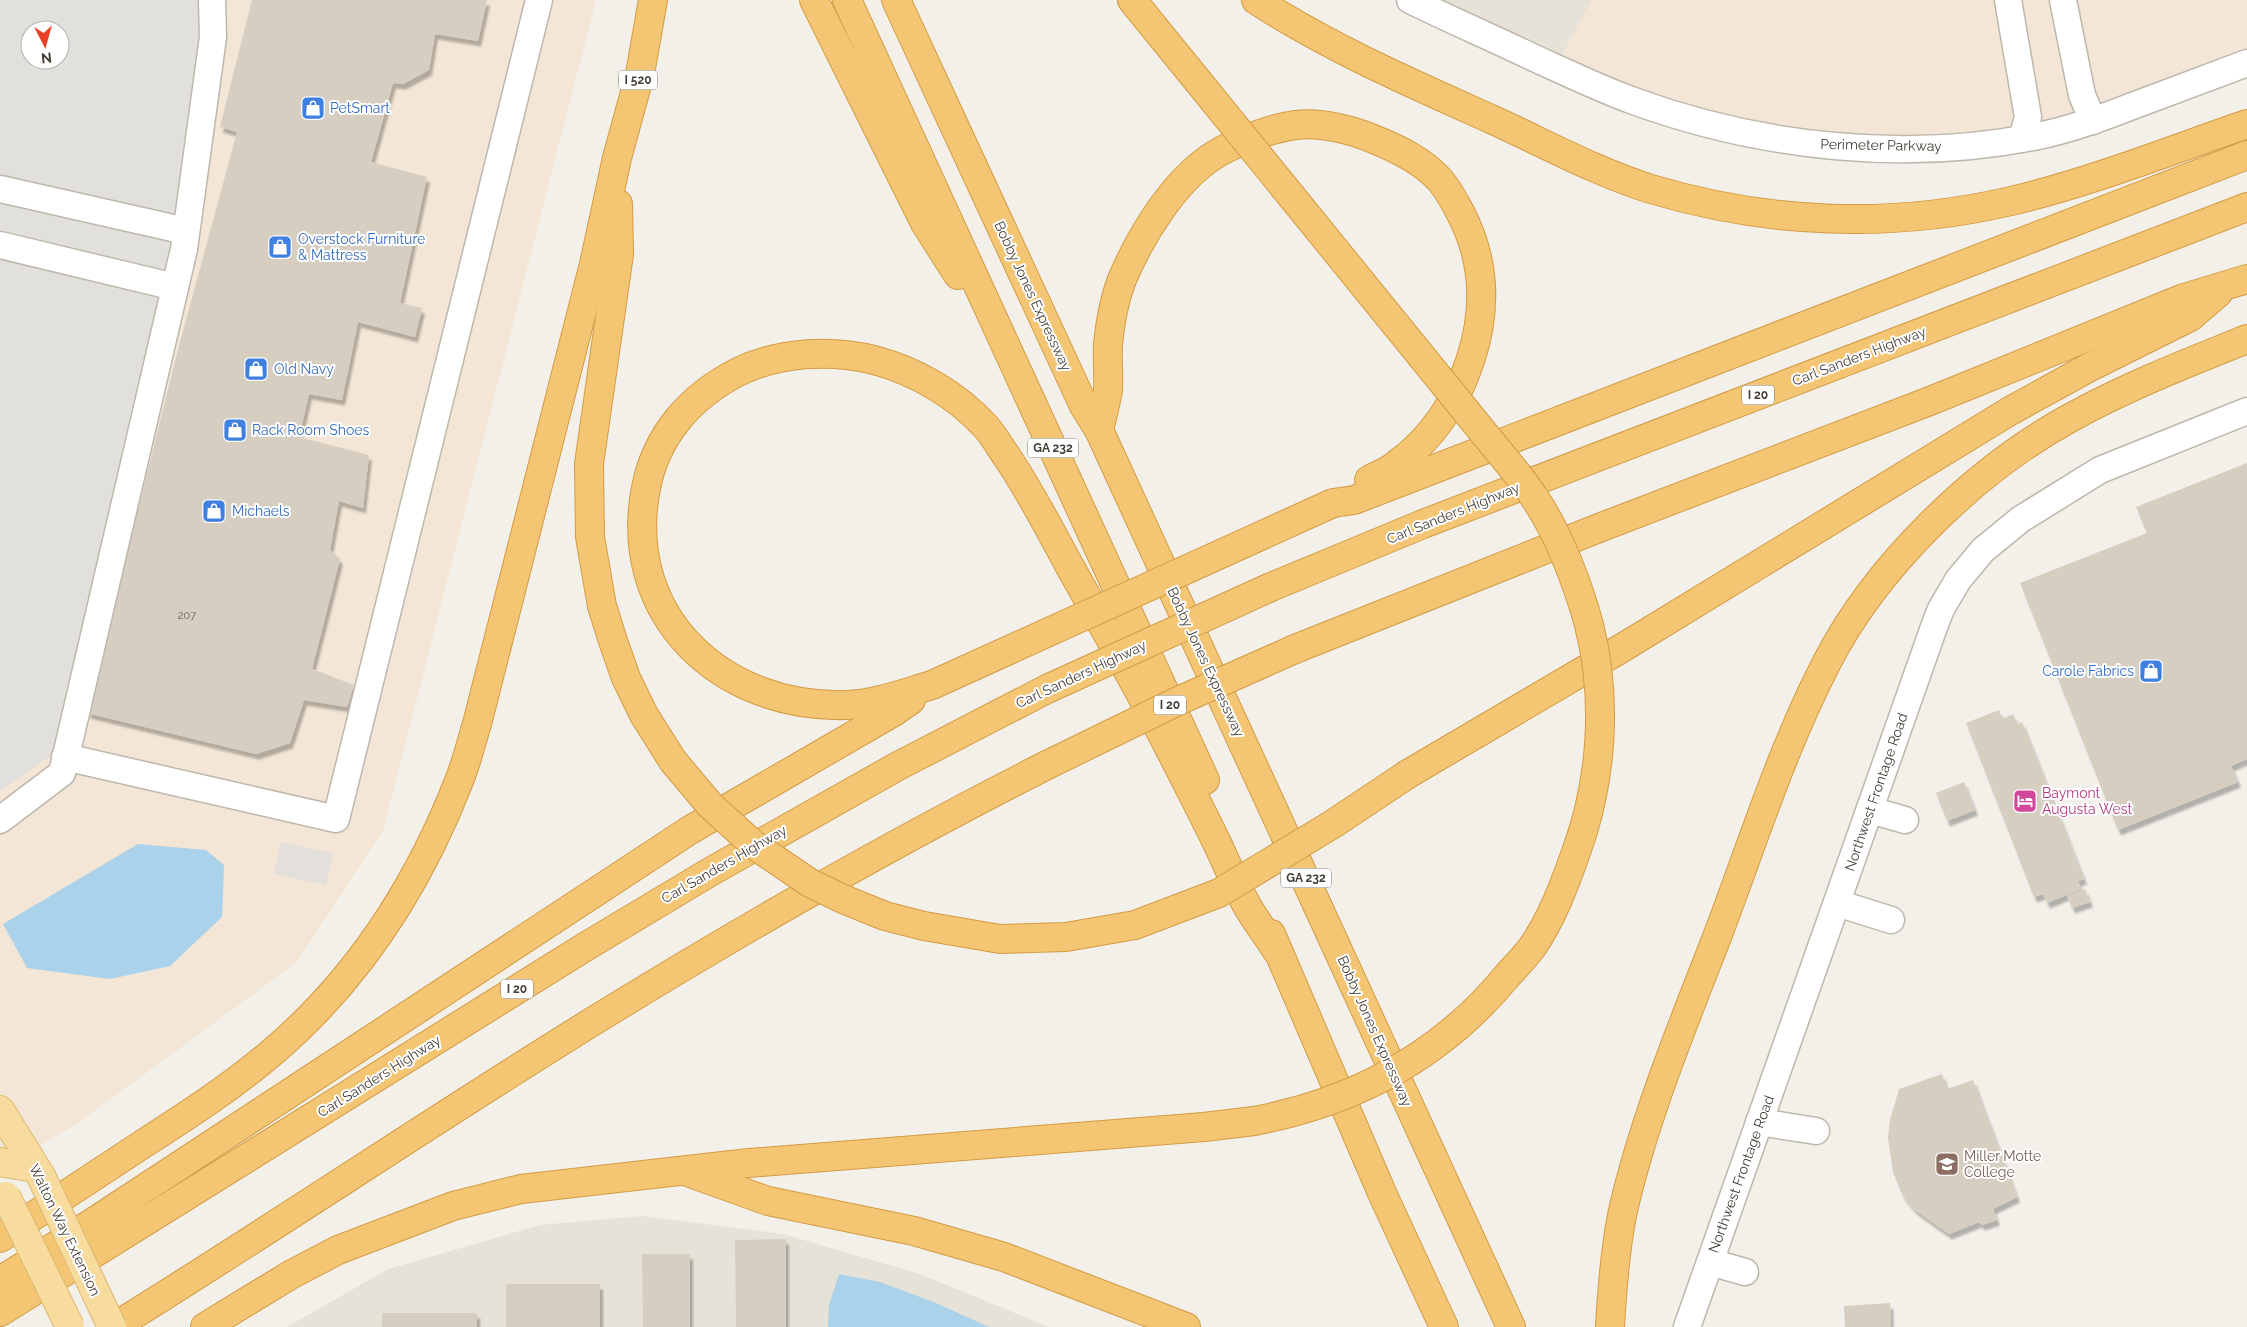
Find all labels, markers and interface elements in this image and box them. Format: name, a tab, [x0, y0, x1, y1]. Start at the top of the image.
north arrow	[20, 20, 70, 70]
text: N	[40, 49, 53, 66]
road number: I 520	[619, 70, 657, 90]
shop icon: PetSmart	[300, 95, 326, 121]
place label: PetSmart	[330, 100, 390, 116]
street label: Perimeter Parkway	[1820, 136, 1942, 154]
street label: Bobby Jones Expressway	[991, 219, 1075, 374]
place label: Overstock Furniture & Mattress	[298, 231, 425, 263]
shop icon: Overstock Furniture & Mattress	[267, 234, 293, 260]
street label: Carl Sanders Highway	[1790, 323, 1928, 389]
shop icon: Old Navy	[243, 356, 269, 382]
place label: Old Navy	[274, 361, 334, 377]
road number: I 20	[1742, 386, 1774, 404]
shop icon: Rack Room Shoes	[222, 417, 248, 443]
place label: Rack Room Shoes	[252, 422, 370, 438]
road number: GA 232	[1028, 438, 1078, 458]
street label: Carl Sanders Highway	[1384, 479, 1522, 547]
shop icon: Michaels	[201, 498, 227, 524]
place label: Michaels	[232, 503, 290, 519]
street label: Bobby Jones Expressway	[1164, 585, 1248, 740]
house number: 207	[178, 609, 196, 622]
street label: Carl Sanders Highway	[1013, 637, 1149, 711]
shop icon: Carole Fabrics	[2138, 658, 2164, 684]
place label: Carole Fabrics	[2042, 663, 2134, 679]
road number: I 20	[1154, 696, 1186, 714]
street label: Northwest Frontage Road	[1841, 711, 1911, 873]
place label: Baymont Augusta West	[2042, 785, 2132, 817]
hotel icon: Baymont Augusta West	[2012, 788, 2038, 814]
street label: Carl Sanders Highway	[659, 821, 790, 906]
road number: GA 232	[1281, 868, 1331, 888]
street label: Bobby Jones Expressway	[1334, 953, 1416, 1109]
road number: I 20	[501, 980, 533, 999]
street label: Carl Sanders Highway	[315, 1031, 444, 1120]
street label: Northwest Frontage Road	[1705, 1093, 1777, 1255]
place label: Miller Motte College	[1964, 1148, 2041, 1180]
school or university icon: Miller Motte College	[1934, 1151, 1960, 1177]
street label: Walton Way Extension	[26, 1162, 104, 1298]

